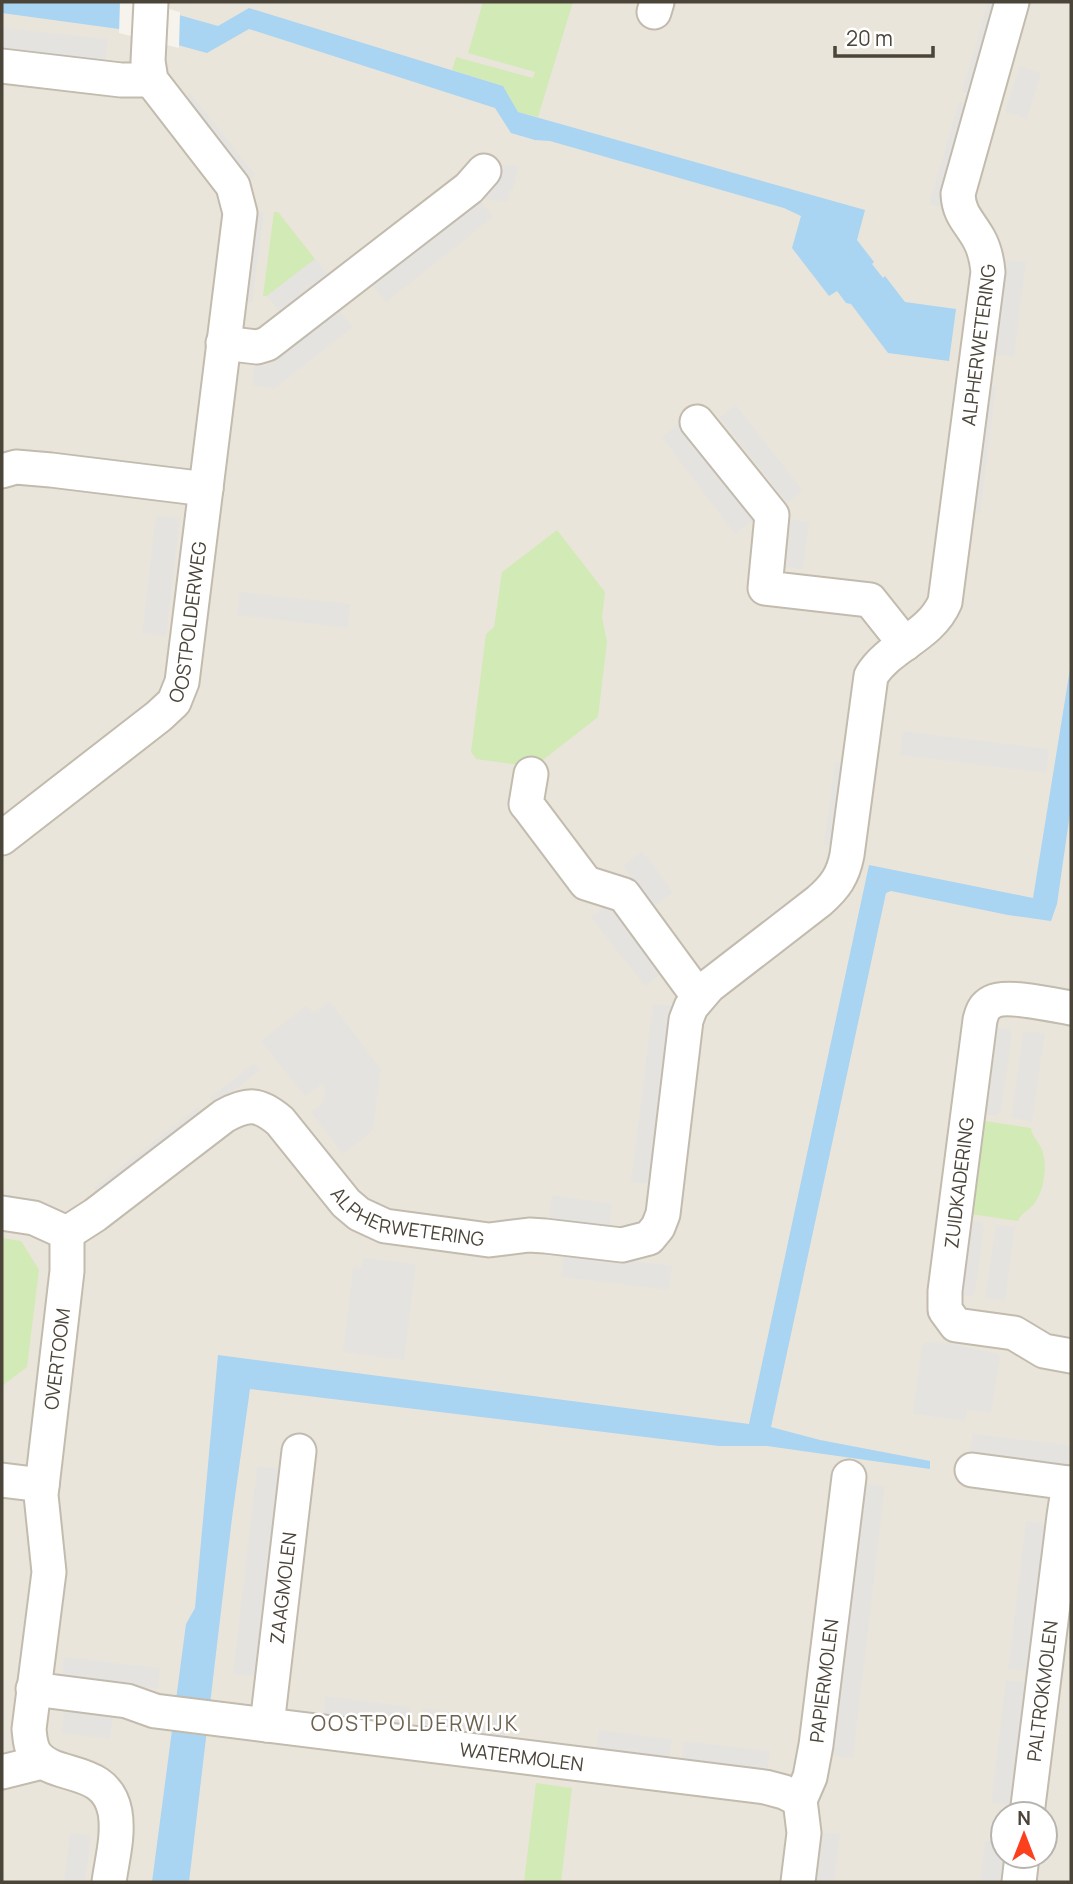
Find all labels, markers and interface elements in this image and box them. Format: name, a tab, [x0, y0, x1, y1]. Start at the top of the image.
scale bar	[835, 14, 933, 58]
text: 20 m	[846, 24, 893, 52]
street label: ALPHERWETERING	[955, 263, 1001, 427]
street label: OOSTPOLDERWEG	[162, 540, 212, 706]
street label: ZUIDKADERING	[938, 1116, 980, 1250]
street label: ALPHERWETERING	[325, 1181, 486, 1252]
street label: OVERTOOM	[38, 1307, 76, 1411]
street label: ZAAGMOLEN	[264, 1530, 302, 1645]
street label: PAPIERMOLEN	[803, 1617, 844, 1744]
street label: PALTROKMOLEN	[1021, 1619, 1064, 1763]
district label: OOSTPOLDERWIJK	[311, 1709, 519, 1737]
street label: WATERMOLEN	[458, 1736, 585, 1777]
north arrow	[989, 1800, 1059, 1870]
text: N	[1017, 1805, 1031, 1831]

